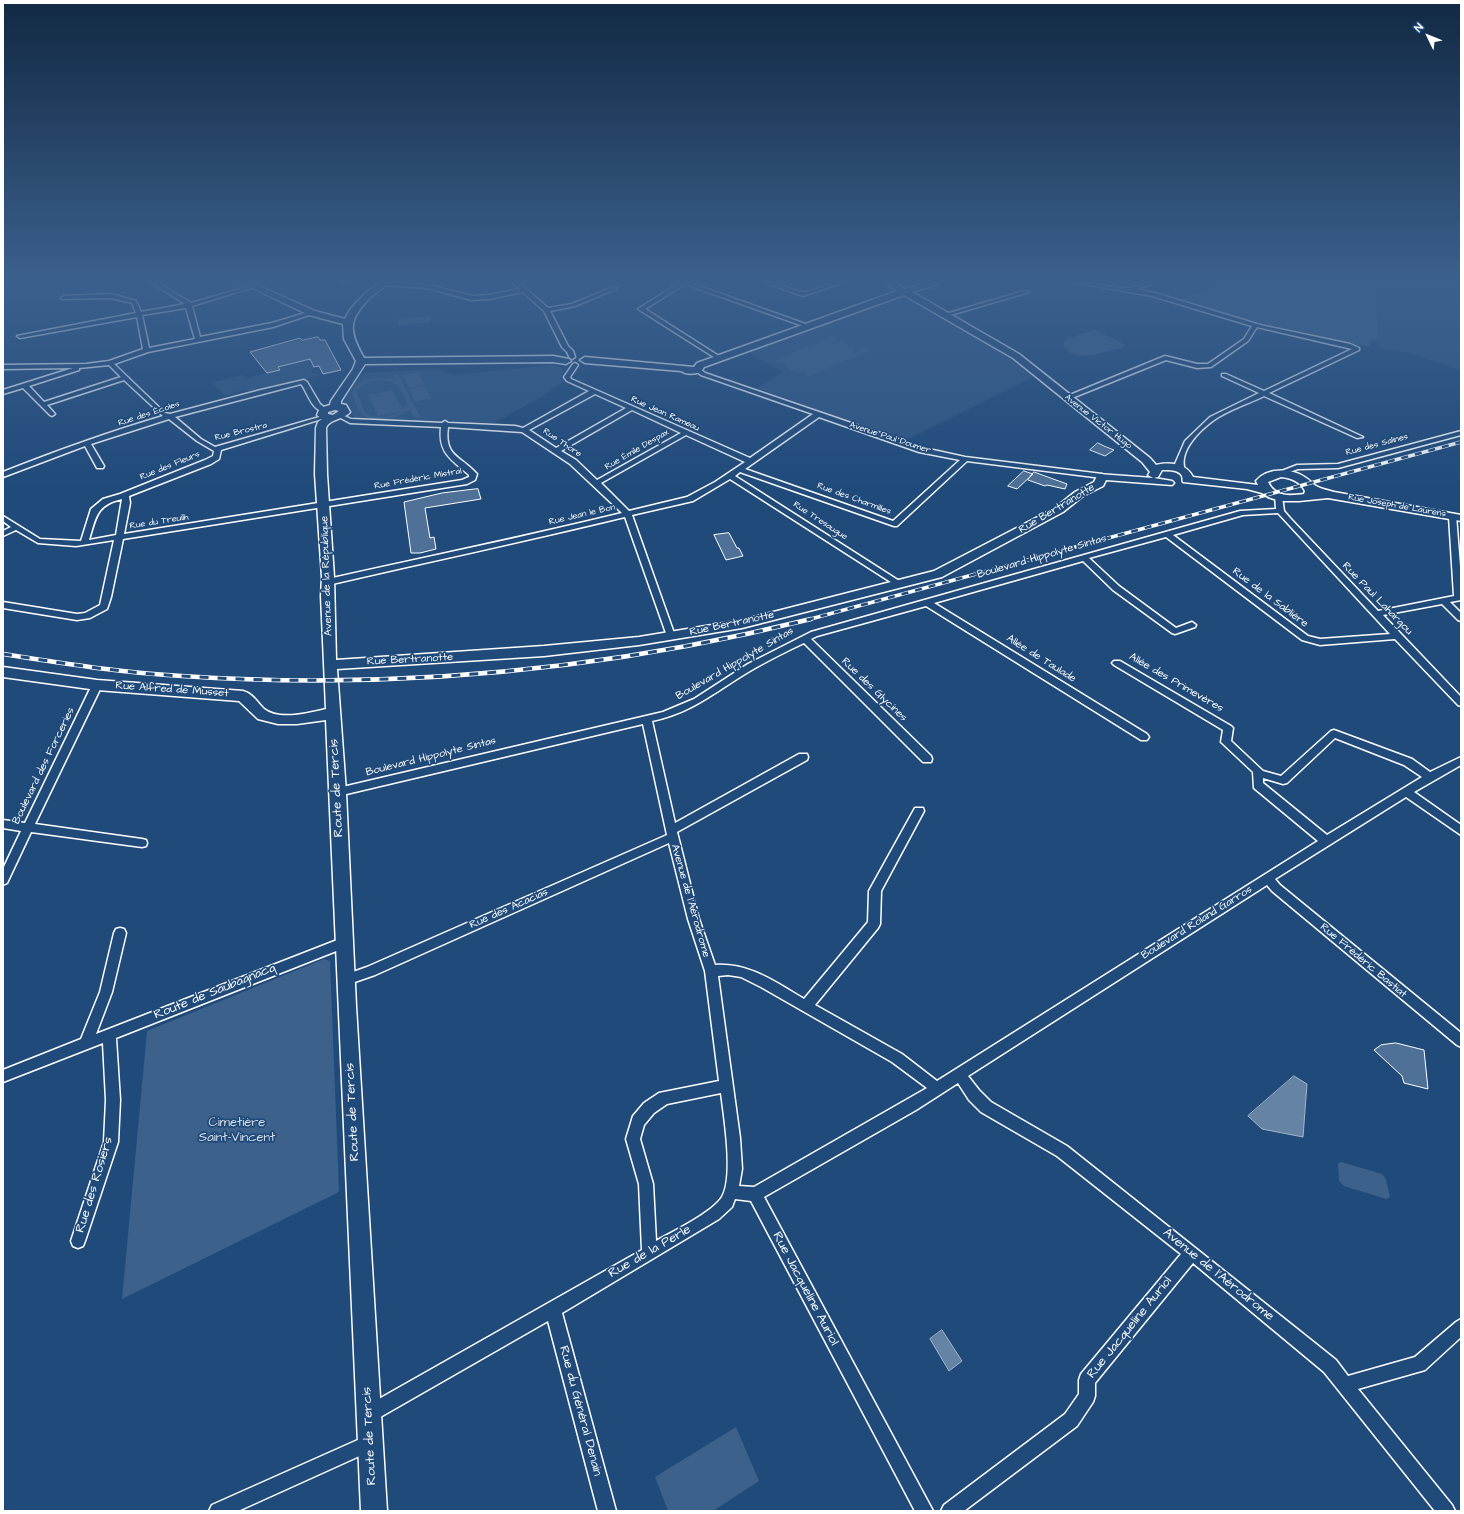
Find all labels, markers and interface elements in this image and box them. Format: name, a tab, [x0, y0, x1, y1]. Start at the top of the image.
north arrow	[1408, 16, 1448, 56]
text: N	[1411, 20, 1427, 35]
street label: Avenue Victor Hugo	[1062, 392, 1134, 452]
street label: Rue Jean Rameau	[629, 394, 701, 434]
street label: Rue des Écoles	[117, 399, 181, 429]
street label: Rue Brostra	[214, 420, 268, 444]
street label: Avenue Paul Doumer	[848, 420, 932, 456]
street label: Rue Thore	[541, 426, 583, 460]
street label: Rue Émile Despax	[603, 427, 671, 473]
street label: Rue des Salines	[1345, 431, 1409, 459]
street label: Rue des Fleurs	[138, 449, 202, 483]
street label: Rue Frédéric Mistral	[373, 466, 463, 492]
street label: Rue des Charmilles	[815, 481, 893, 517]
street label: Rue Bertranotte	[1017, 481, 1097, 537]
street label: Rue Joseph de Laurens	[1347, 492, 1447, 520]
street label: Rue Tresaugue	[791, 499, 849, 543]
street label: Rue Jean le Bon	[548, 502, 616, 528]
street label: Rue du Treuilh	[129, 512, 189, 532]
street label: Avenue de la République	[318, 516, 336, 636]
street label: Boulevard Hippolyte Sintas	[976, 532, 1108, 582]
street label: Rue Paul Lahargou	[1339, 560, 1415, 638]
street label: Rue de la Sablière	[1229, 565, 1311, 631]
street label: Rue Bertranotte	[688, 609, 776, 639]
street label: Boulevard Hippolyte Sintas	[674, 625, 796, 703]
street label: Allée de Taulade	[1004, 632, 1078, 686]
street label: Rue Bertranotte	[367, 651, 453, 669]
street label: Allée des Primevères	[1126, 651, 1226, 715]
street label: Rue des Glycines	[838, 655, 910, 725]
street label: Rue Alfred de Musset	[115, 679, 229, 701]
street label: Boulevard des Forceries	[10, 705, 78, 827]
street label: Boulevard Hippolyte Sintas	[364, 734, 498, 780]
street label: Route de Tercis	[327, 738, 347, 838]
street label: Avenue de l'Aérodrome	[667, 843, 713, 959]
street label: Boulevard Roland Garros	[1139, 883, 1255, 963]
street label: Rue des Acacias	[468, 886, 550, 932]
street label: Rue Frédéric Bastiat	[1317, 921, 1409, 1001]
street label: Route de Saubagnacq	[152, 960, 278, 1024]
street label: Route de Tercis	[343, 1062, 363, 1162]
park label: Cimetière Saint-Vincent	[199, 1115, 275, 1146]
street label: Rue des Rosiers	[73, 1135, 117, 1235]
street label: Rue de la Perle	[606, 1222, 694, 1282]
street label: Avenue de l'Aérodrome	[1159, 1225, 1277, 1325]
street label: Rue Jacqueline Auriol	[768, 1230, 842, 1348]
street label: Rue Jacqueline Auriol	[1084, 1274, 1176, 1382]
street label: Rue du Général Denain	[555, 1344, 605, 1478]
street label: Route de Tercis	[360, 1386, 380, 1486]

